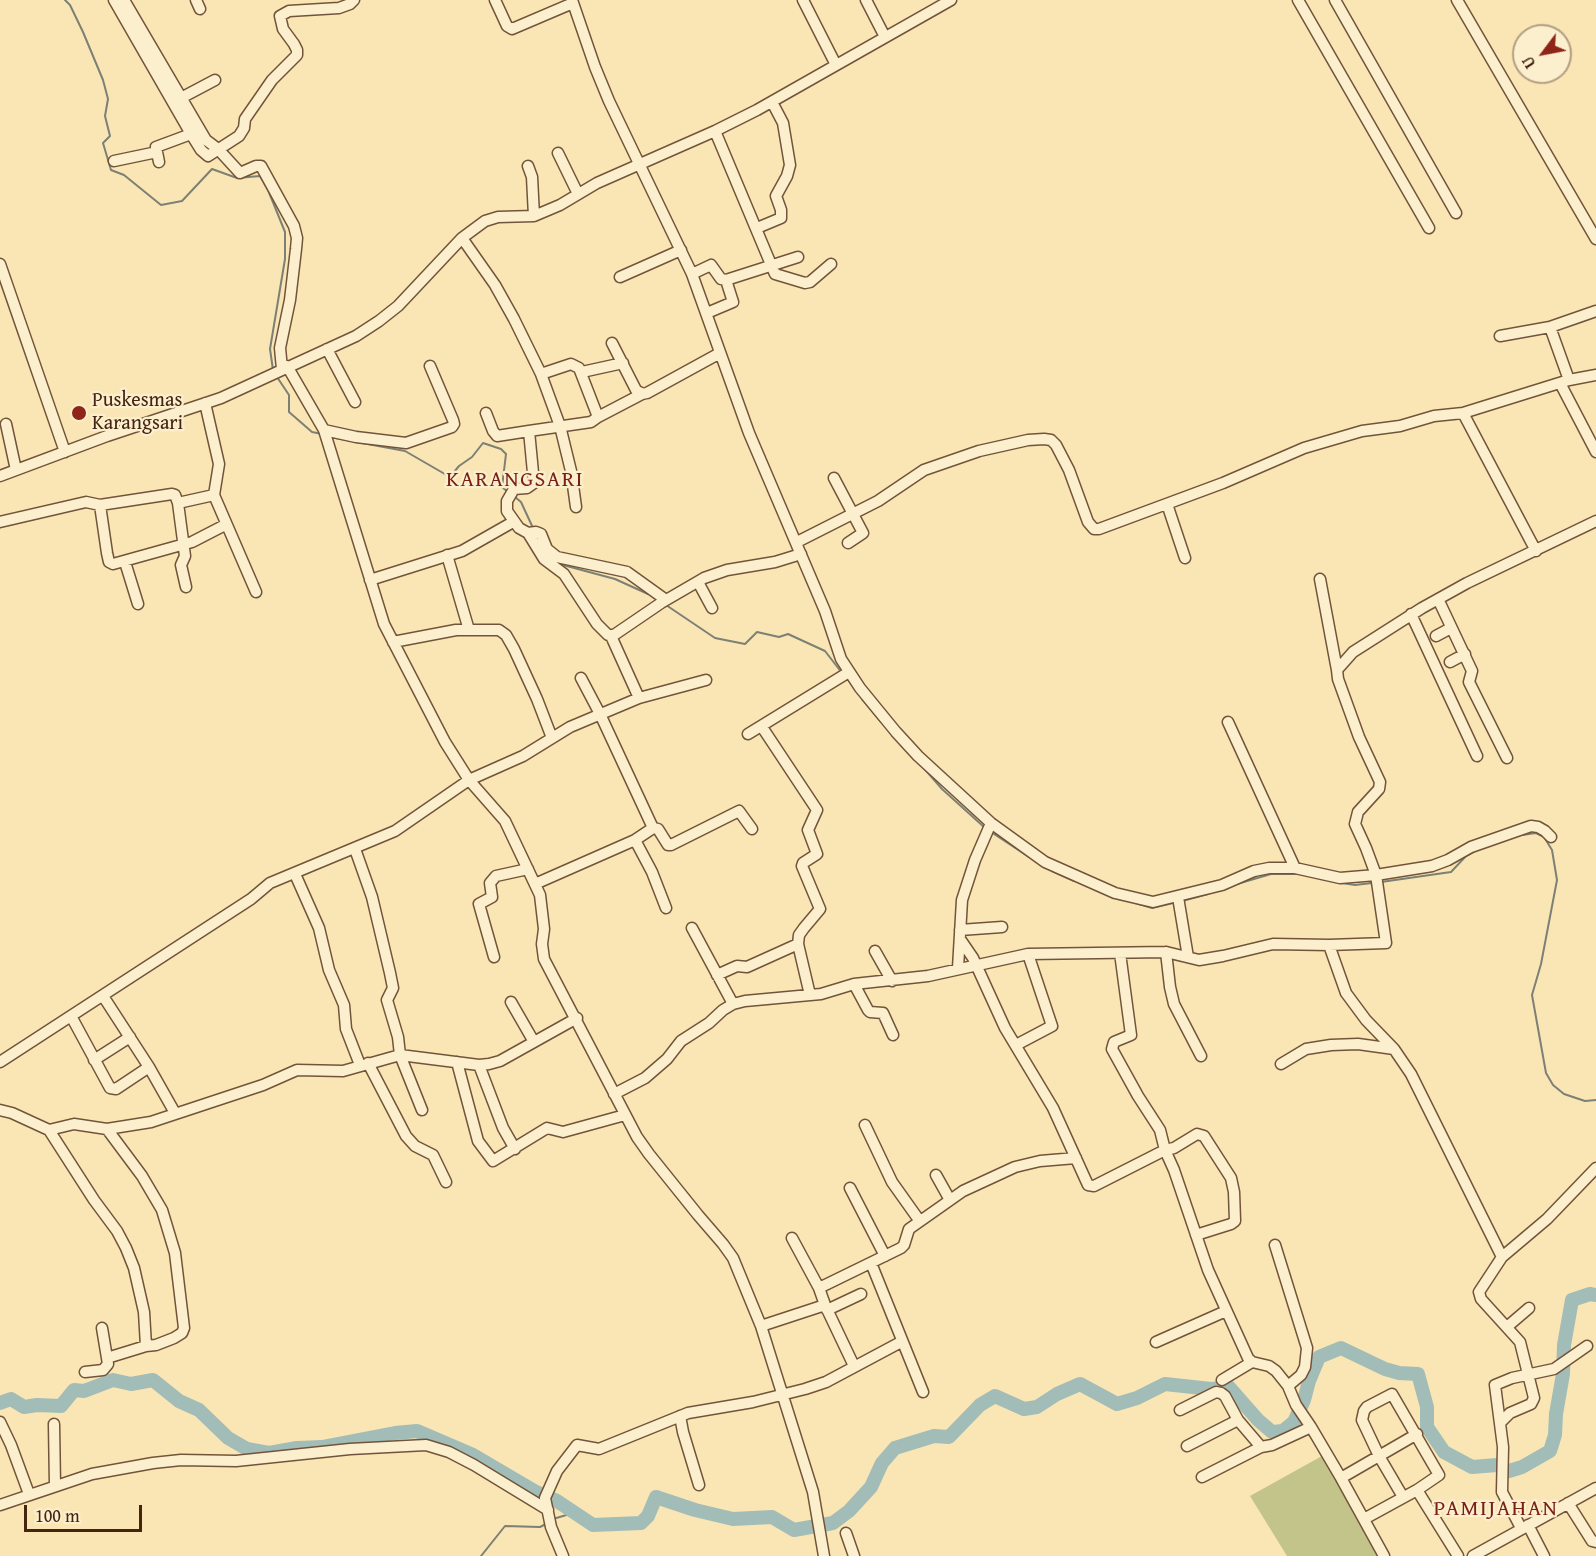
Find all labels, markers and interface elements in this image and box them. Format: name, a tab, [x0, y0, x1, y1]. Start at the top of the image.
north arrow	[1512, 24, 1572, 84]
text: U	[1515, 52, 1541, 73]
place label: Puskesmas Karangsari	[92, 389, 183, 436]
marker: Puskesmas Karangsari	[70, 404, 88, 422]
district label: KARANGSARI	[446, 467, 584, 493]
scale bar	[27, 1493, 146, 1531]
district label: PAMIJAHAN	[1434, 1496, 1558, 1522]
text: 100 m	[35, 1502, 80, 1529]

